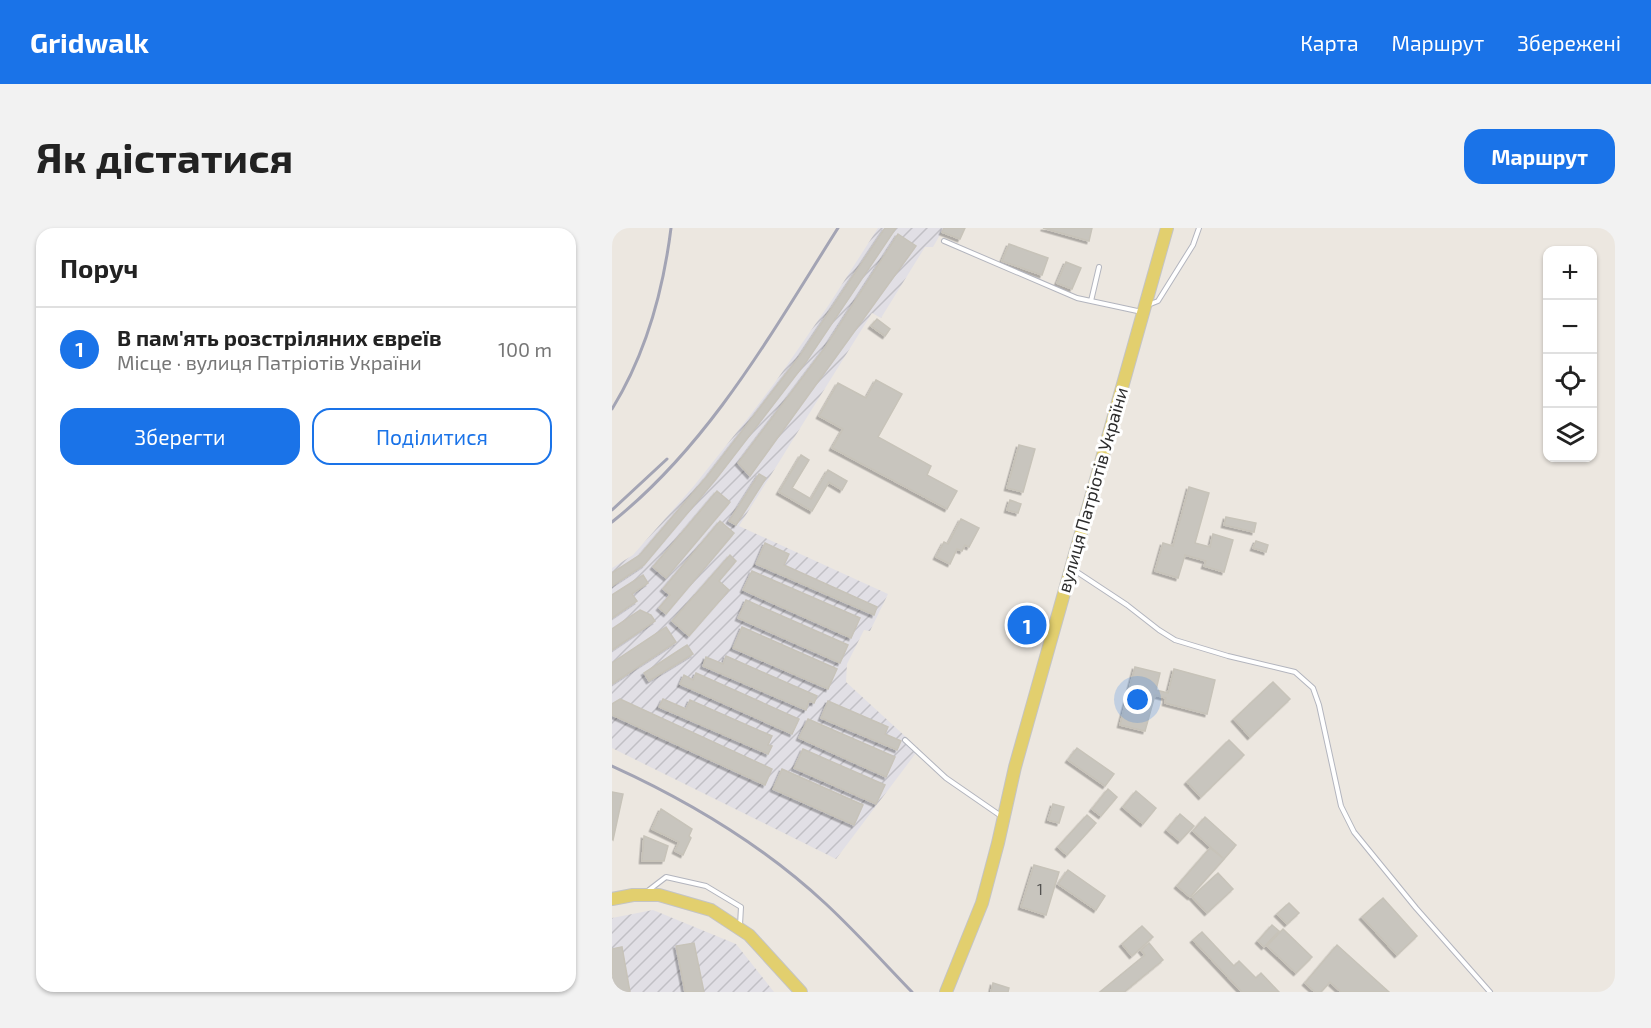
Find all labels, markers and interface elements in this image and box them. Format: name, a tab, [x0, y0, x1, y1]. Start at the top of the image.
text: Gridwalk	[30, 25, 149, 59]
text: Карта	[1300, 30, 1359, 55]
text: Маршрут	[1392, 30, 1484, 55]
text: Збережені	[1517, 30, 1621, 55]
button: Маршрут	[1464, 129, 1615, 184]
text: Як дістатися	[36, 131, 293, 181]
map controls	[1543, 246, 1597, 462]
button: +	[1543, 246, 1597, 300]
text: Поруч	[60, 252, 138, 283]
button: −	[1543, 300, 1597, 354]
text: В пам'ять розстріляних євреїв	[117, 324, 442, 350]
text: 1	[75, 337, 84, 361]
text: 100 m	[498, 337, 552, 361]
text: Місце · вулиця Патріотів України	[117, 350, 422, 374]
button: locate	[1543, 354, 1597, 408]
street label: вулиця Патріотів України	[1052, 385, 1132, 595]
button: Зберегти	[60, 408, 300, 465]
button: Поділитися	[312, 408, 552, 465]
button: layers	[1543, 408, 1597, 462]
pin: 1	[1008, 602, 1046, 648]
your location	[1123, 685, 1152, 714]
house number: 1	[1037, 880, 1043, 898]

